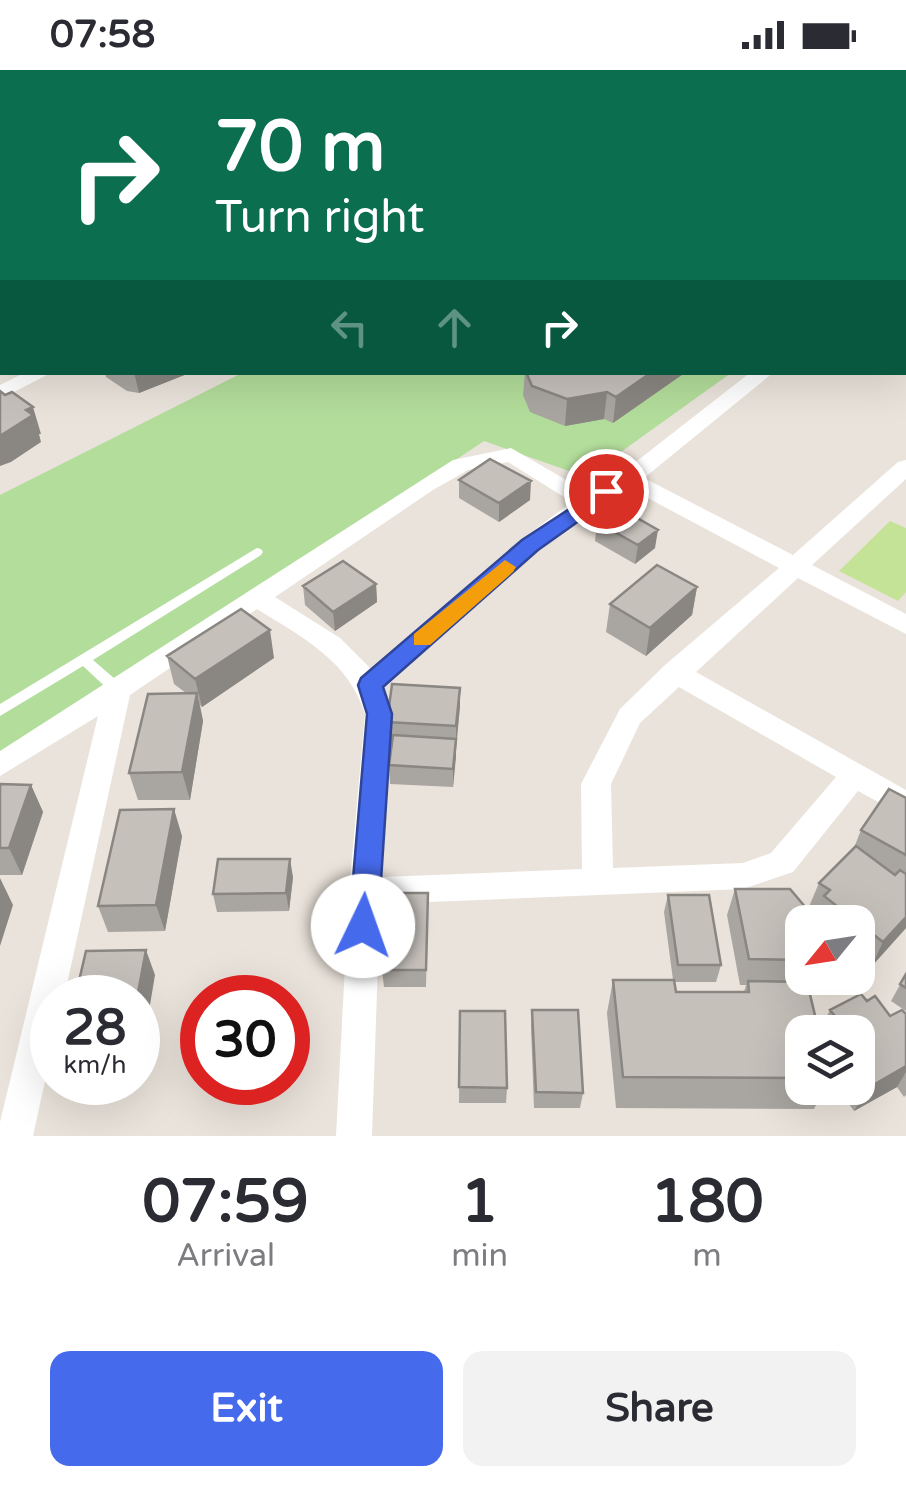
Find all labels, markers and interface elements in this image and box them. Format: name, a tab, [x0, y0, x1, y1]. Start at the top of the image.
text: 07:58	[50, 12, 155, 58]
text: 70 m	[215, 106, 385, 190]
icon: right	[50, 110, 180, 240]
text: Turn right	[215, 191, 424, 245]
icon: left	[322, 300, 377, 355]
icon: ahead	[427, 300, 482, 355]
icon: right	[532, 300, 587, 355]
pin	[564, 449, 649, 534]
icon: arrive	[579, 464, 634, 519]
position arrow	[311, 874, 415, 978]
north arrow	[785, 905, 875, 995]
map controls	[785, 905, 875, 1105]
speed limit sign: 30	[180, 975, 310, 1105]
text: 28	[64, 998, 126, 1058]
button: layers	[785, 1015, 875, 1105]
text: km/h	[64, 1050, 126, 1080]
text: 07:59	[142, 1166, 309, 1238]
text: 1	[461, 1166, 498, 1238]
text: 180	[650, 1166, 764, 1238]
text: Arrival	[176, 1237, 275, 1275]
text: min	[451, 1237, 508, 1275]
text: m	[692, 1237, 722, 1275]
button: Exit	[50, 1351, 443, 1466]
button: Share	[463, 1351, 856, 1466]

